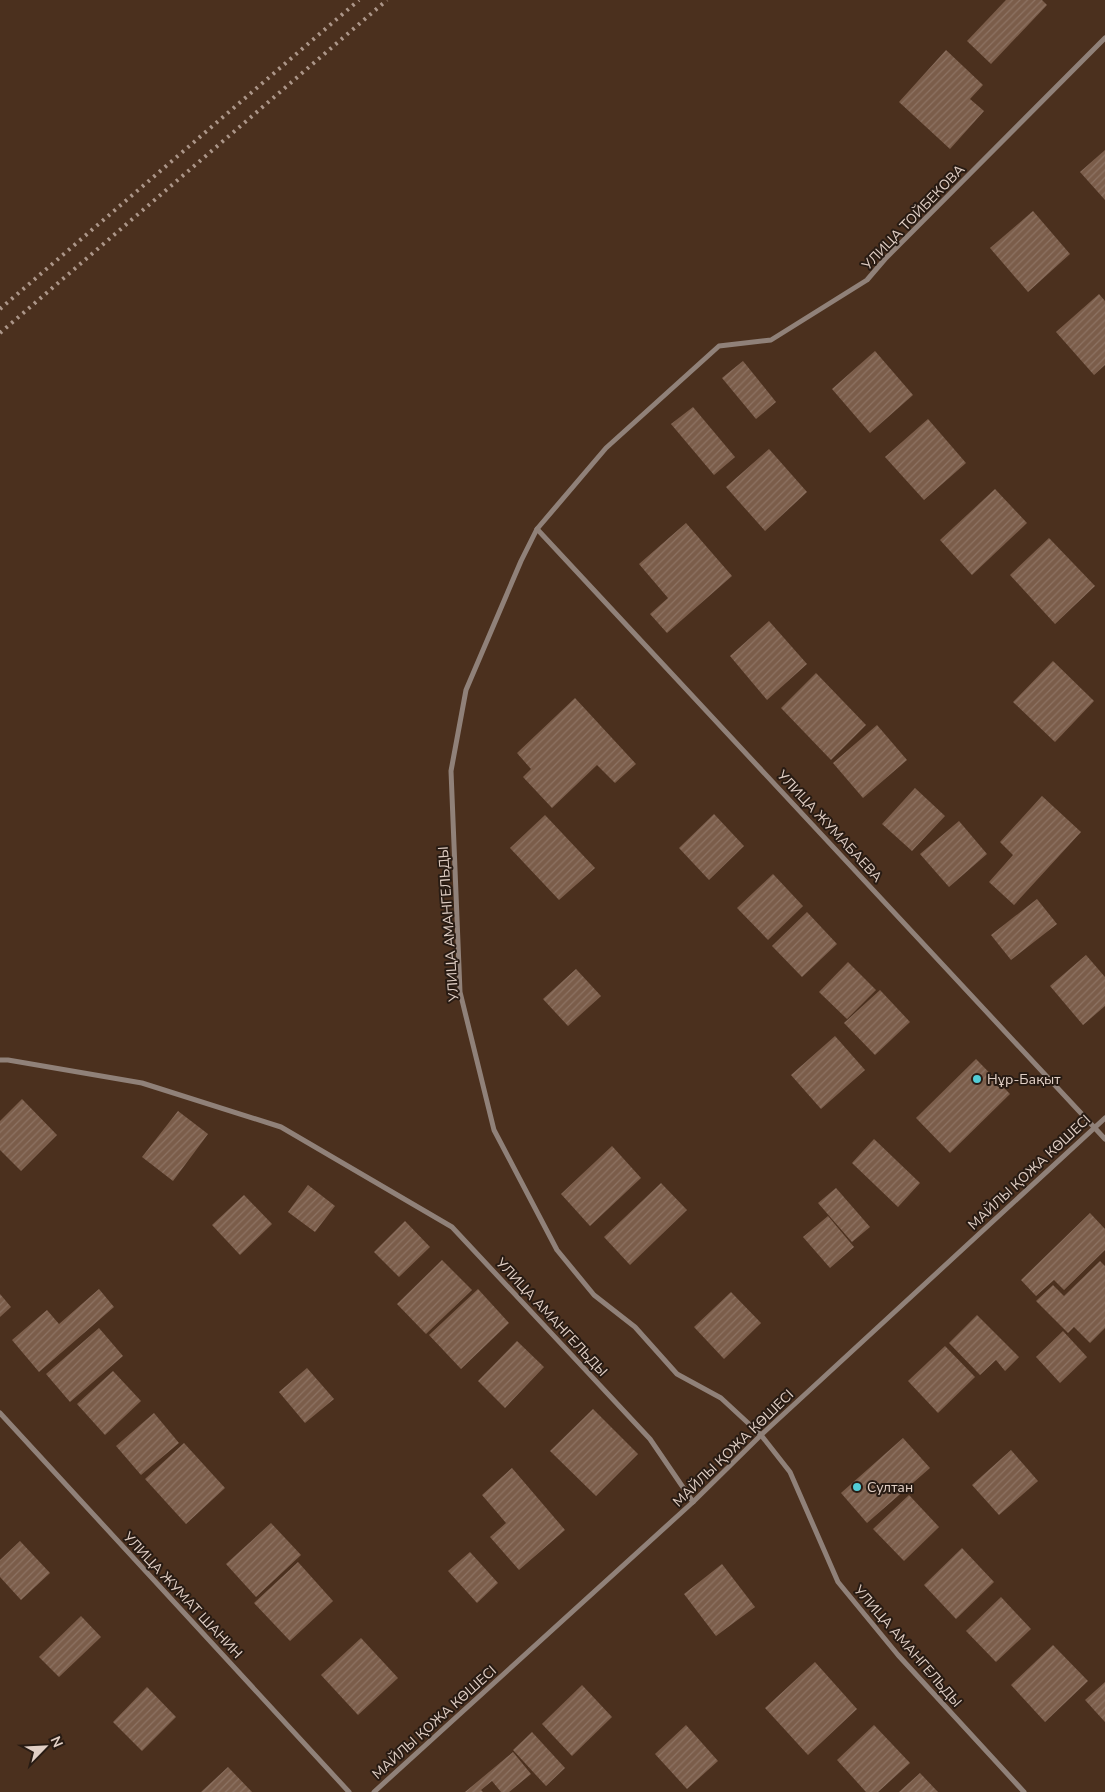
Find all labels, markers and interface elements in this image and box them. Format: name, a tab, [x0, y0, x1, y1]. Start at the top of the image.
street label: УЛИЦА ТОЙБЕКОВА	[857, 160, 969, 275]
street label: УЛИЦА ЖУМАБАЕВА	[772, 766, 887, 886]
street label: УЛИЦА АМАНГЕЛЬДЫ	[434, 846, 463, 1003]
place label: Нұр-Бақыт	[987, 1070, 1061, 1089]
marker: Нұр-Бақыт	[971, 1073, 983, 1085]
street label: МАЙЛЫ ҚОЖА КӨШЕСІ	[964, 1110, 1095, 1234]
street label: УЛИЦА АМАНГЕЛЬДЫ	[491, 1253, 612, 1381]
street label: МАЙЛЫ ҚОЖА КӨШЕСІ	[669, 1386, 798, 1511]
place label: Султан	[867, 1478, 913, 1497]
marker: Султан	[851, 1481, 863, 1493]
street label: УЛИЦА ЖУМАТ ШАНИН	[118, 1527, 246, 1663]
street label: УЛИЦА АМАНГЕЛЬДЫ	[849, 1581, 966, 1711]
street label: МАЙЛЫ ҚОЖА КӨШЕСІ	[368, 1661, 501, 1783]
north arrow	[20, 1722, 70, 1772]
text: N	[46, 1733, 67, 1751]

